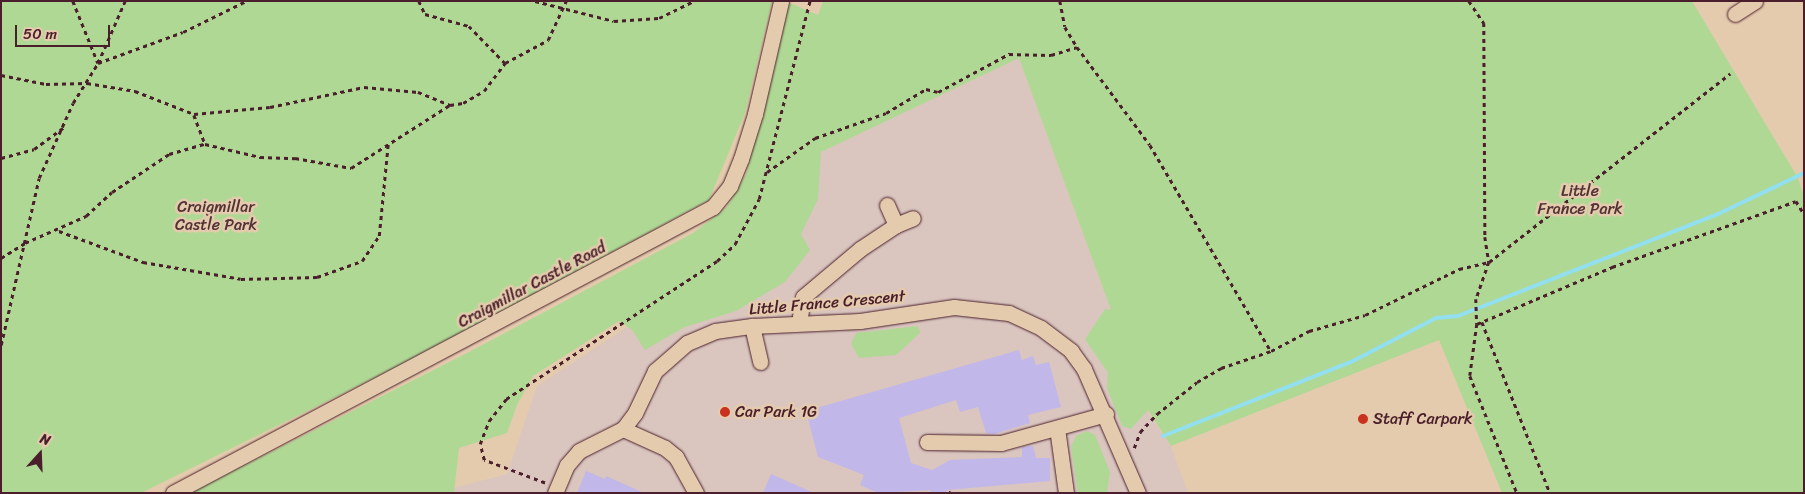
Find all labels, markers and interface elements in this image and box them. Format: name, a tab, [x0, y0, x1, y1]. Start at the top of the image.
scale bar	[18, 15, 112, 47]
text: 50 m	[23, 21, 57, 47]
park label: Little France Park	[1537, 181, 1623, 219]
park label: Craigmillar Castle Park	[175, 197, 257, 235]
street label: Craigmillar Castle Road	[455, 238, 609, 332]
street label: Little France Crescent	[747, 287, 907, 319]
place label: Car Park 1G	[735, 402, 818, 422]
marker: Car Park 1G	[719, 406, 731, 418]
place label: Staff Carpark	[1373, 409, 1473, 429]
marker: Staff Carpark	[1357, 413, 1369, 425]
text: N	[36, 426, 54, 453]
north arrow	[15, 429, 65, 479]

